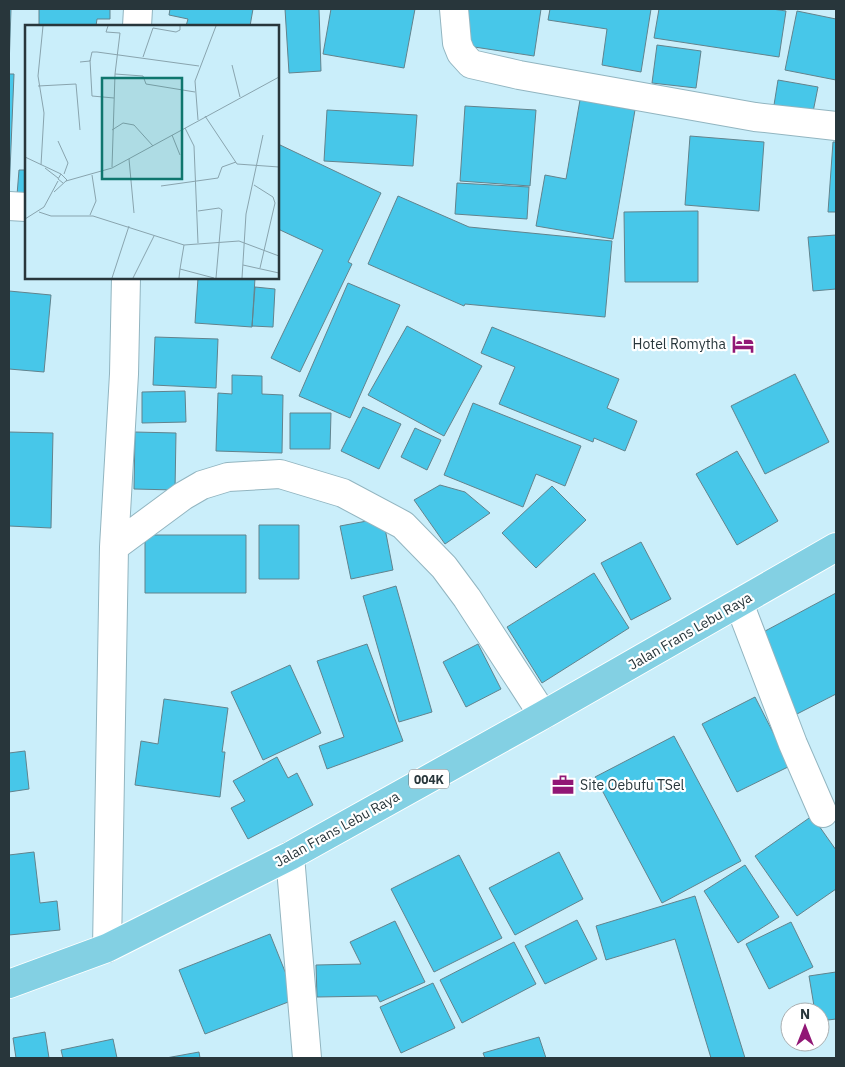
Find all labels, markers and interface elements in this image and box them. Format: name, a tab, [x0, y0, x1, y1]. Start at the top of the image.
inset map	[25, 25, 279, 279]
hotel icon: Hotel Romytha	[730, 331, 756, 357]
place label: Hotel Romytha	[633, 335, 727, 353]
street label: Jalan Frans Lebu Raya	[625, 588, 755, 674]
road number: 004K	[409, 770, 449, 789]
office icon: Site Oebufu TSel	[550, 772, 576, 798]
place label: Site Oebufu TSel	[580, 776, 685, 794]
street label: Jalan Frans Lebu Raya	[272, 787, 403, 871]
north arrow	[780, 1002, 830, 1052]
text: N	[800, 1005, 810, 1023]

